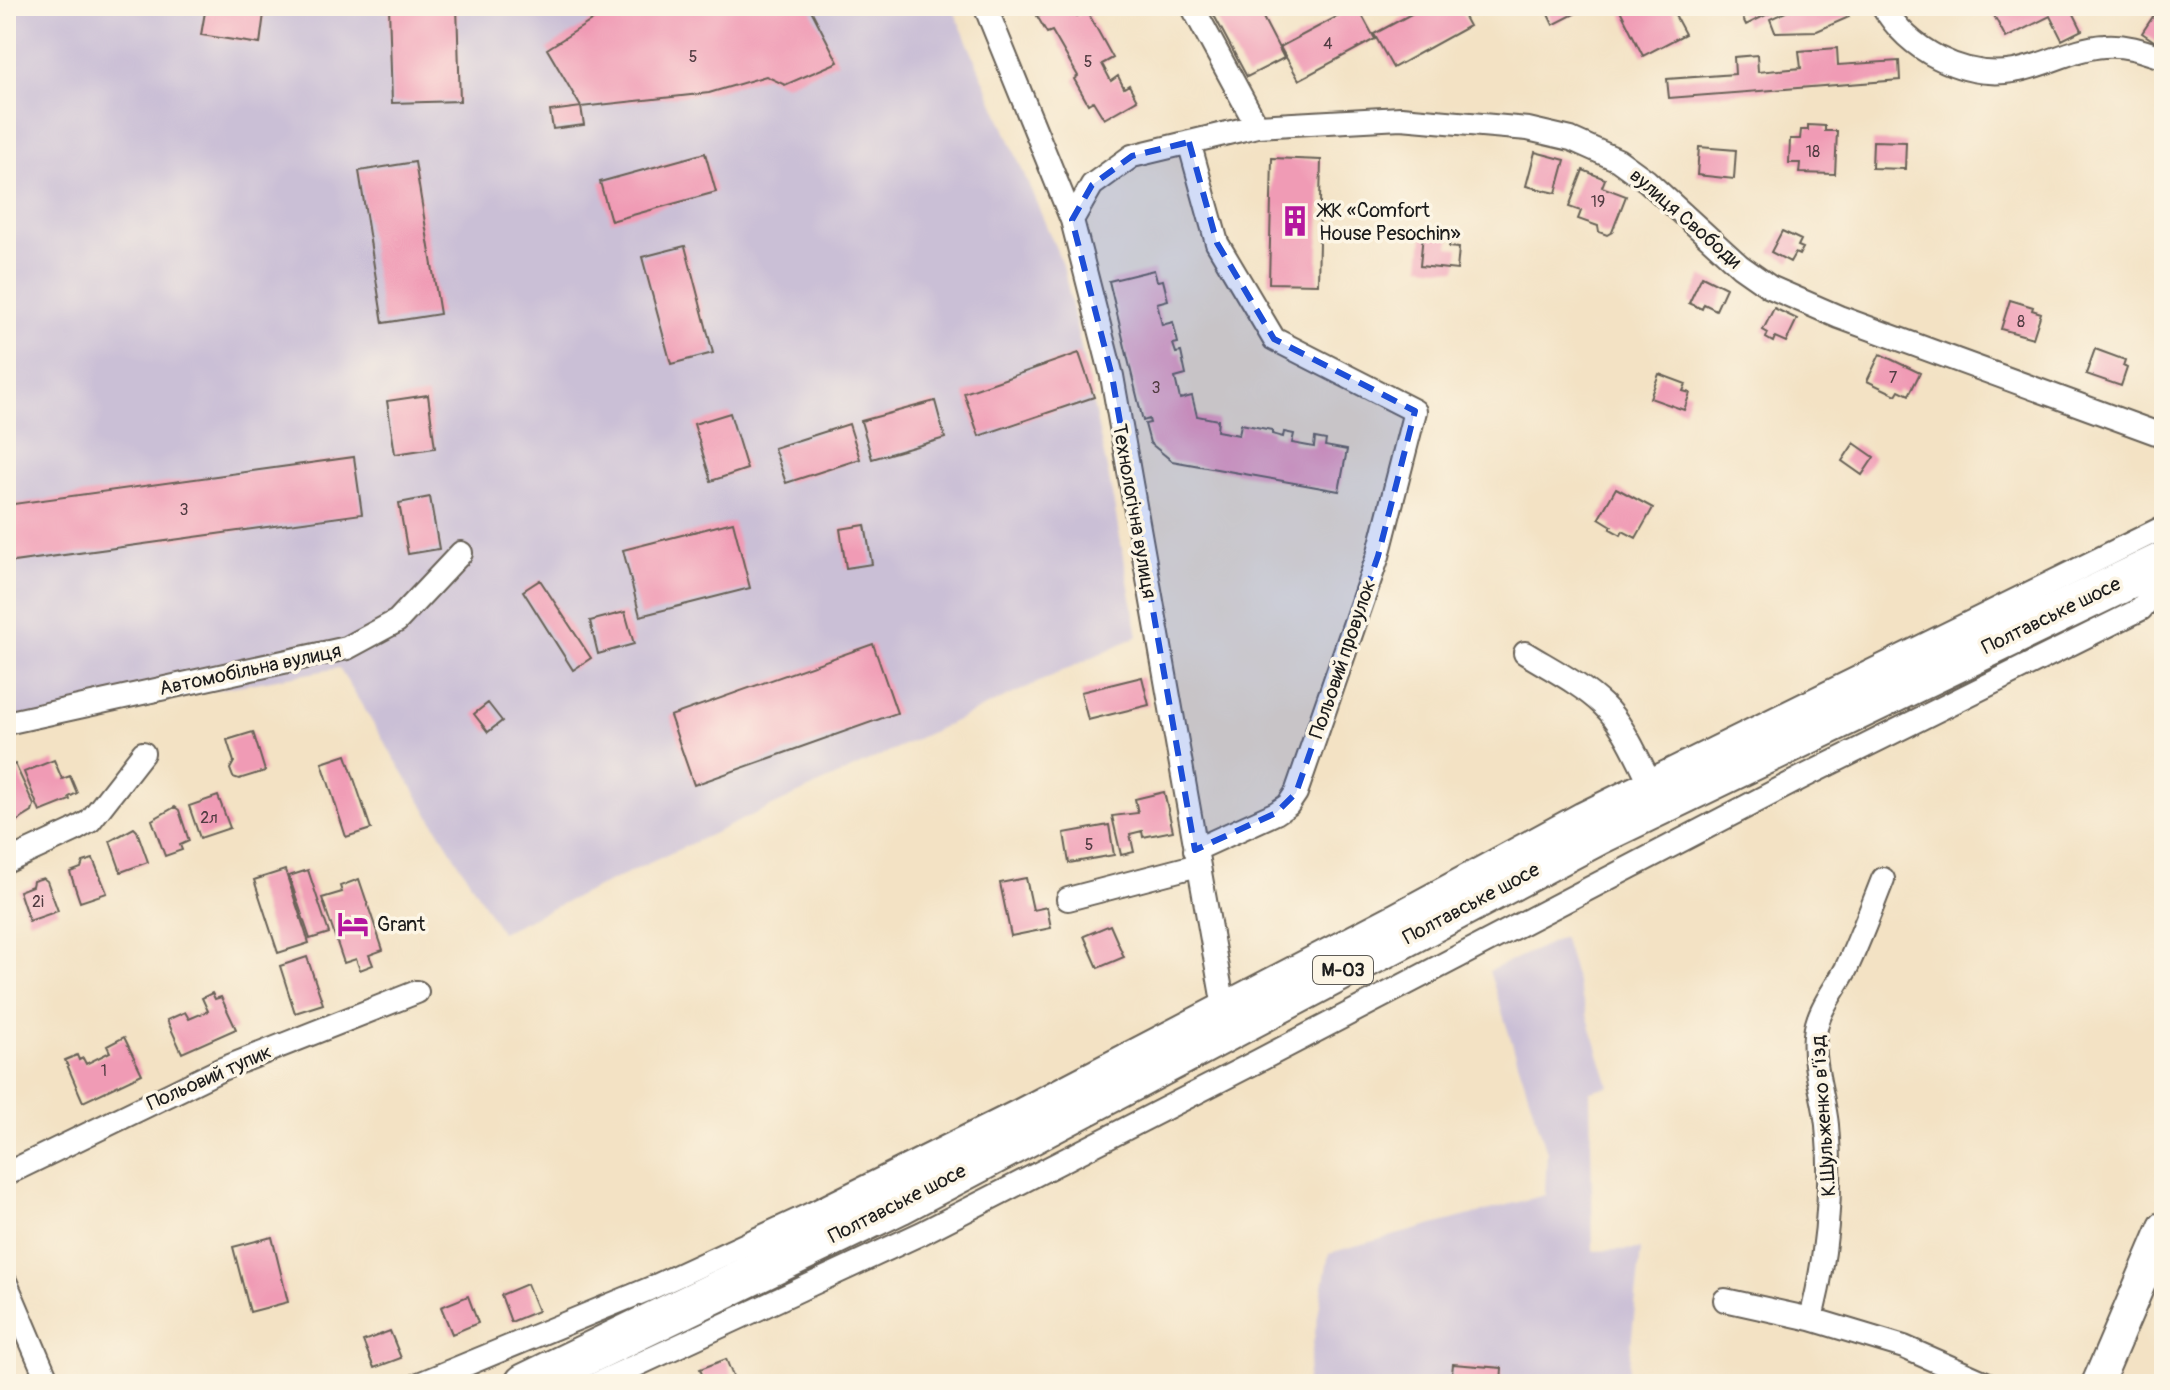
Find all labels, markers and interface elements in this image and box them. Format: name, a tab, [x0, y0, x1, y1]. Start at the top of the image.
house number: 4	[1323, 34, 1333, 54]
house number: 5	[689, 47, 697, 67]
house number: 5	[1084, 52, 1092, 72]
house number: 18	[1806, 142, 1820, 162]
street label: вулиця Свободи	[1625, 163, 1747, 274]
house number: 19	[1591, 192, 1605, 212]
place label: ЖК «Comfort House Pesochin»	[1316, 198, 1461, 246]
building icon: ЖК «Comfort House Pesochin»	[1278, 204, 1312, 238]
house number: 8	[2017, 312, 2025, 332]
house number: 7	[1889, 368, 1898, 388]
house number: 3	[1152, 378, 1161, 398]
street label: Технологічна вулиця	[1107, 422, 1162, 600]
house number: 3	[180, 500, 189, 520]
street label: Полтавське шосе	[1978, 571, 2125, 660]
street label: Польовий провулок	[1304, 577, 1381, 742]
street label: Автомобільна вулиця	[157, 638, 343, 701]
house number: 2л	[200, 808, 218, 828]
house number: 5	[1085, 835, 1093, 855]
street label: Полтавське шосе	[1399, 857, 1544, 950]
house number: 2і	[32, 892, 44, 912]
hotel icon: Grant	[336, 907, 370, 941]
place label: Grant	[377, 912, 426, 937]
road number: М-03	[1313, 956, 1373, 984]
street label: К.Шульженко в’їзд	[1805, 1035, 1842, 1197]
street label: Польовий тупик	[143, 1039, 275, 1116]
house number: 1	[101, 1061, 107, 1081]
street label: Полтавське шосе	[824, 1158, 970, 1249]

